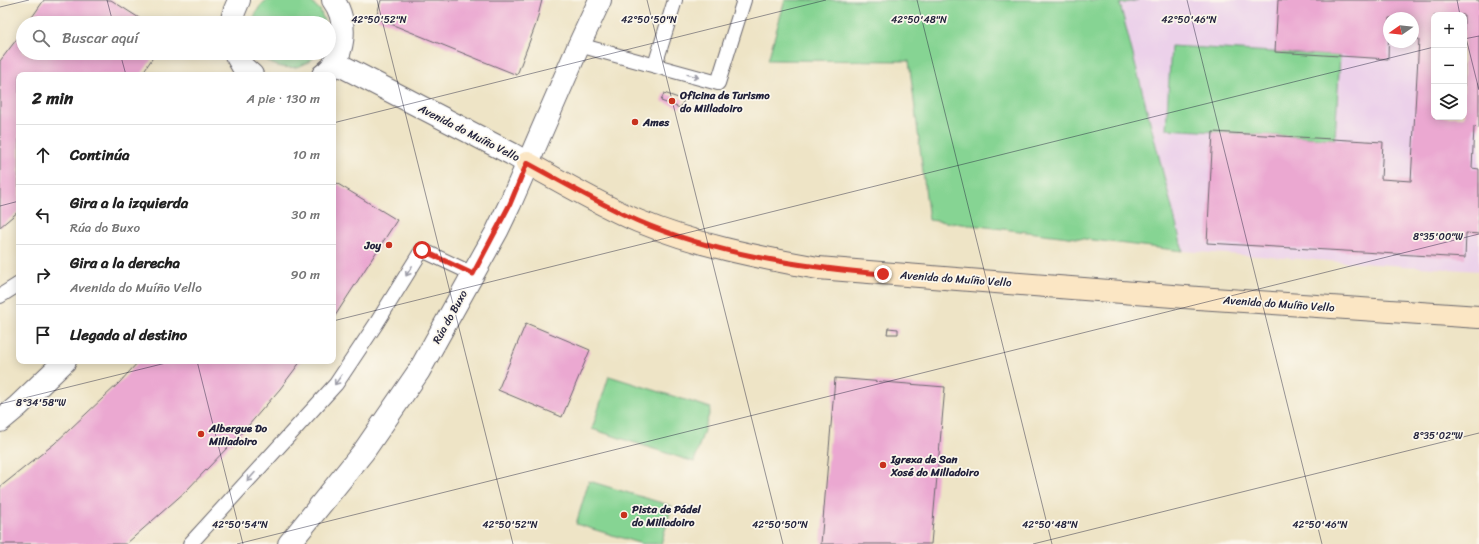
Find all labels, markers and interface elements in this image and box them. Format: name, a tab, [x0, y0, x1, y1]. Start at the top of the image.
text: 42°50'52"N	[351, 11, 407, 29]
text: 42°50'50"N	[621, 11, 677, 29]
text: 42°50'48"N	[891, 11, 947, 29]
text: 42°50'46"N	[1161, 11, 1217, 29]
north arrow	[1383, 12, 1419, 48]
map controls	[1431, 12, 1467, 120]
button: +	[1431, 12, 1467, 48]
search box	[16, 16, 336, 60]
text: Buscar aquí	[62, 25, 139, 51]
icon: search	[30, 27, 52, 49]
button: −	[1431, 48, 1467, 84]
one-way arrow	[686, 73, 699, 80]
text: 2 min	[32, 83, 73, 113]
button: layers	[1431, 84, 1467, 120]
place label: Oficina de Turismo do Milladoiro	[679, 86, 770, 118]
text: A pie · 130 m	[246, 87, 320, 110]
marker: Oficina de Turismo do Milladoiro	[667, 96, 677, 106]
street label: Avenida do Muíño Vello	[414, 99, 523, 167]
place label: Ames	[642, 113, 670, 132]
marker: Ames	[630, 117, 640, 127]
text: Continúa	[70, 142, 129, 168]
text: 10 m	[293, 143, 320, 166]
icon: ahead	[32, 144, 54, 166]
text: Gira a la izquierda	[70, 190, 188, 216]
text: 30 m	[291, 203, 320, 226]
icon: left	[32, 204, 54, 226]
text: Rúa do Buxo	[70, 216, 140, 239]
text: 8°35'00"W	[1413, 228, 1463, 246]
place label: Joy	[364, 236, 381, 255]
marker: Joy	[384, 240, 394, 250]
route start	[413, 241, 431, 259]
text: Gira a la derecha	[70, 250, 180, 276]
text: 90 m	[290, 263, 320, 286]
icon: right	[32, 264, 54, 286]
one-way arrow	[405, 265, 413, 276]
route end	[874, 265, 892, 283]
street label: Avenida do Muíño Vello	[899, 266, 1013, 292]
text: Avenida do Muíño Vello	[70, 276, 202, 299]
street label: Rúa do Buxo	[427, 286, 473, 348]
street label: Avenida do Muíño Vello	[1222, 291, 1336, 317]
text: Llegada al destino	[70, 322, 187, 348]
icon: arrive	[32, 324, 54, 346]
one-way arrow	[334, 374, 342, 385]
text: 8°34'58"W	[16, 394, 66, 412]
place label: Albergue Do Milladoiro	[208, 419, 268, 451]
text: 8°35'02"W	[1413, 427, 1463, 445]
marker: Albergue Do Milladoiro	[196, 429, 206, 439]
place label: Igrexa de San Xosé do Milladoiro	[890, 450, 979, 482]
marker: Igrexa de San Xosé do Milladoiro	[878, 460, 888, 470]
one-way arrow	[247, 472, 256, 482]
place label: Pista de Pádel do Milladoiro	[632, 500, 702, 532]
marker: Pista de Pádel do Milladoiro	[619, 510, 629, 520]
text: 42°50'54"N	[212, 516, 268, 534]
text: 42°50'52"N	[482, 516, 538, 534]
text: 42°50'50"N	[752, 516, 808, 534]
text: 42°50'48"N	[1022, 516, 1078, 534]
text: 42°50'46"N	[1292, 516, 1348, 534]

